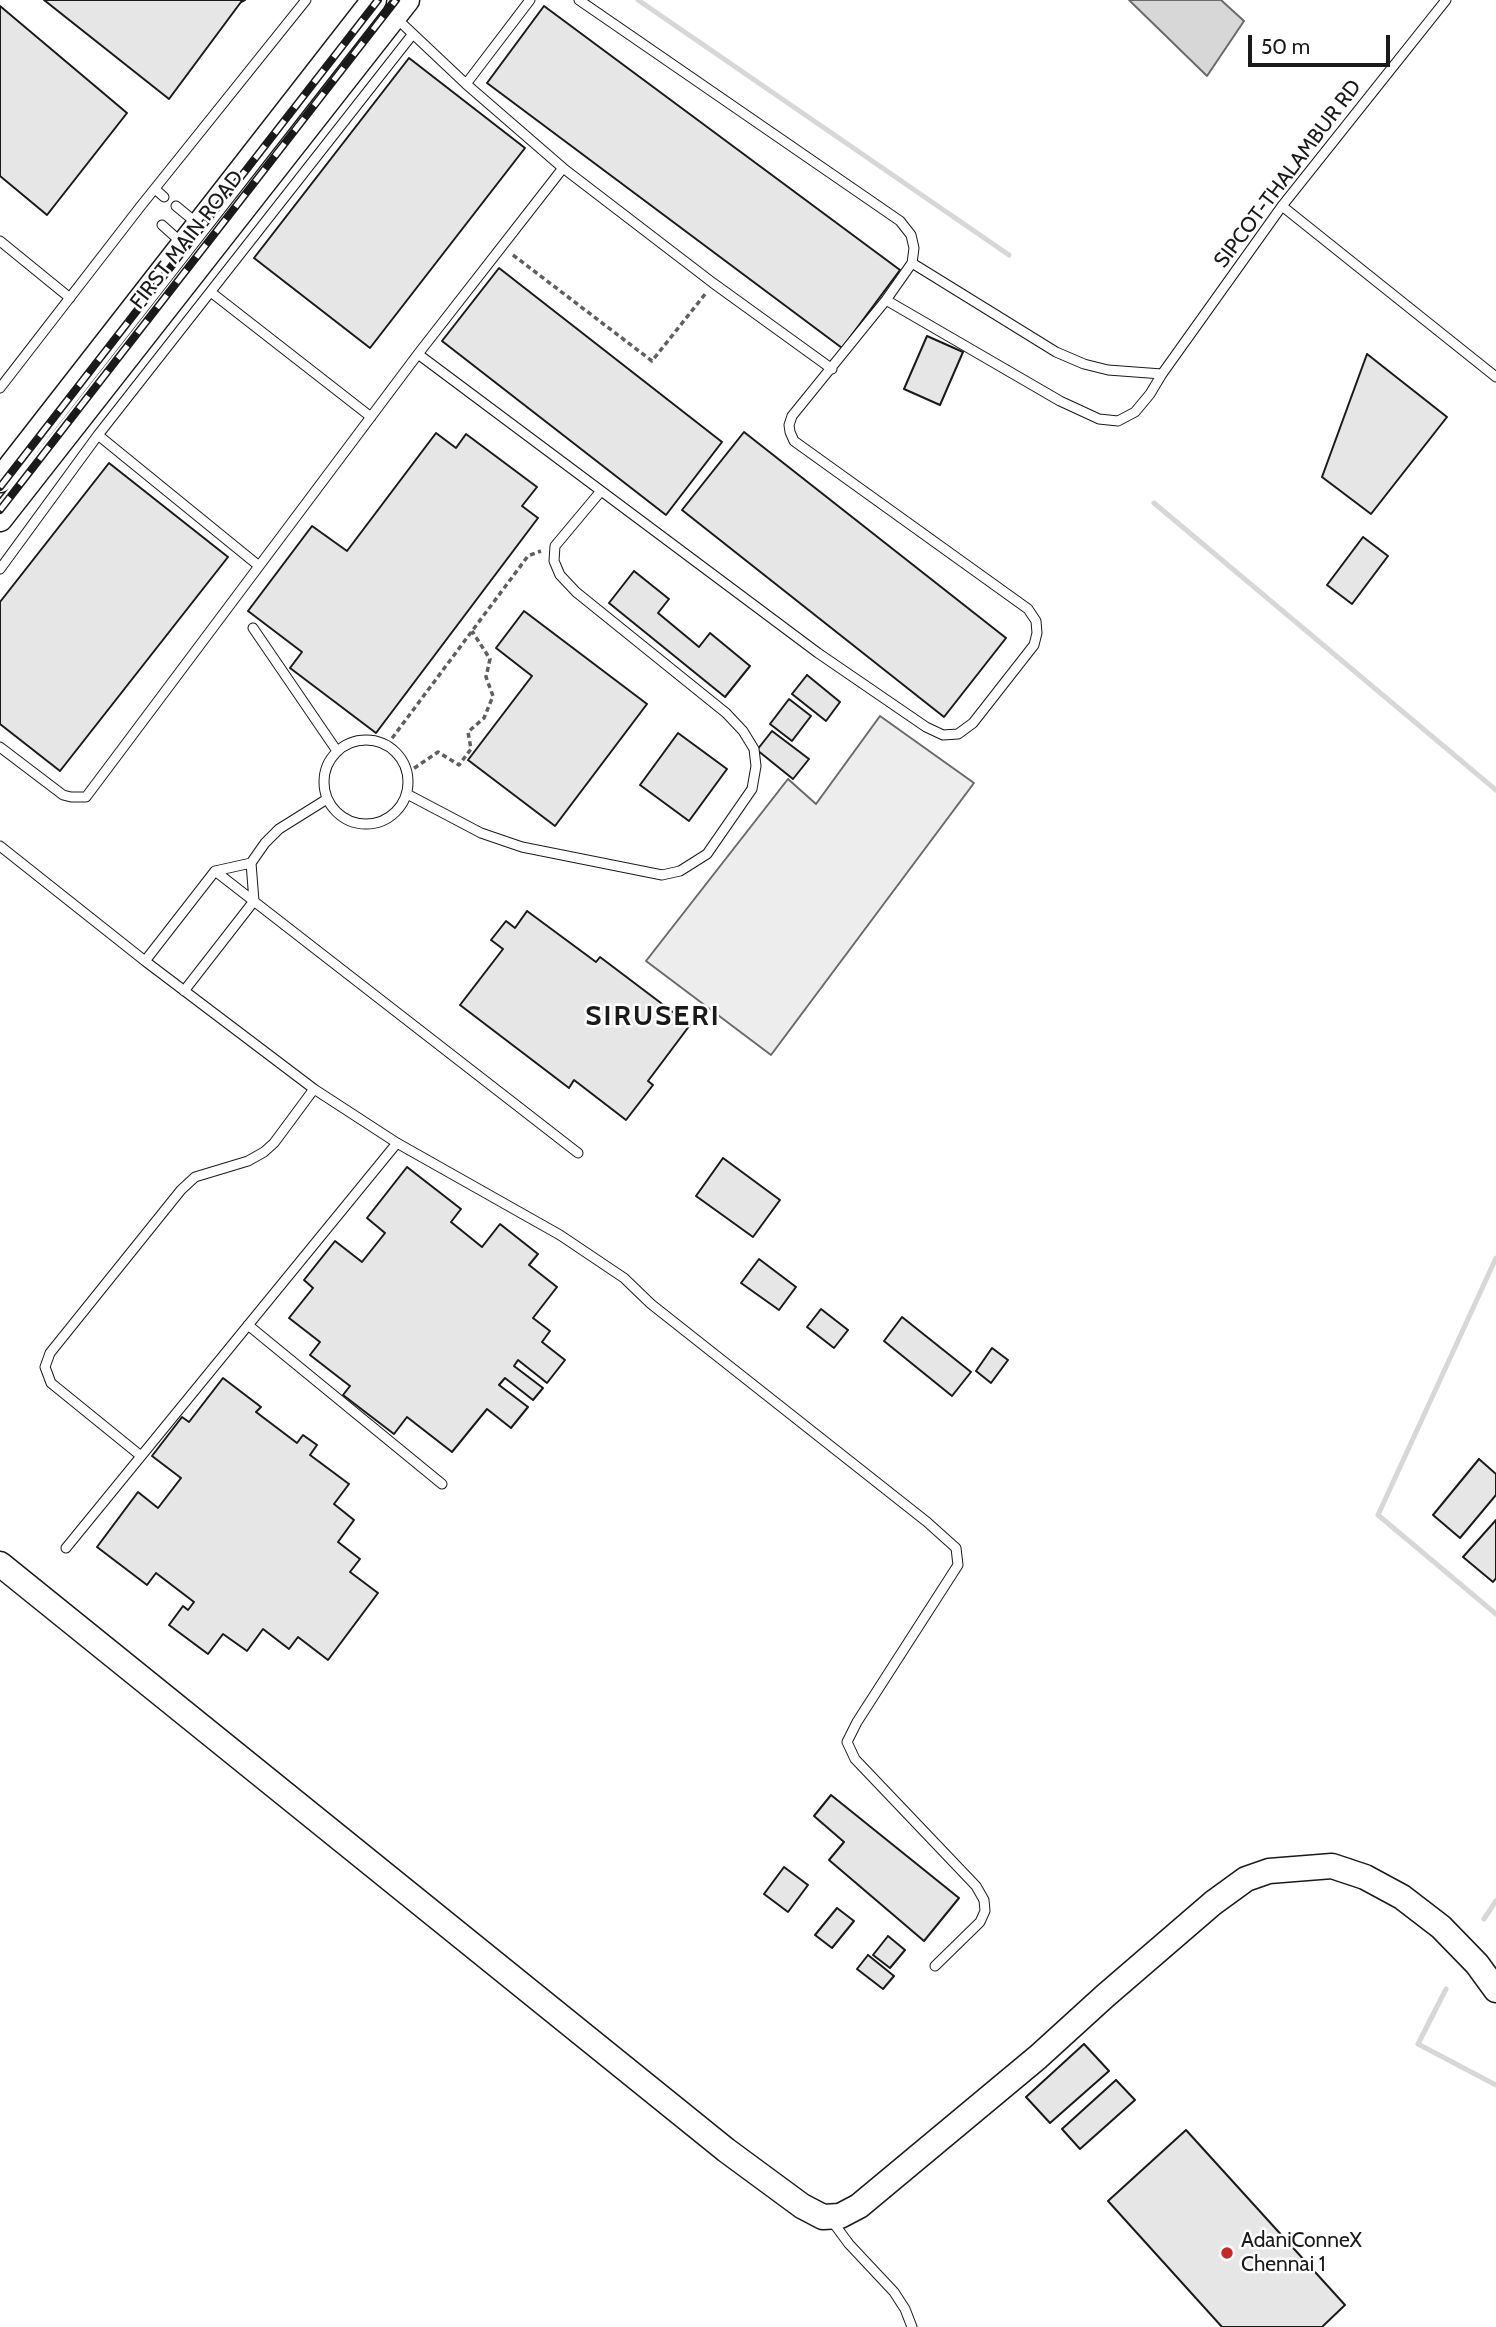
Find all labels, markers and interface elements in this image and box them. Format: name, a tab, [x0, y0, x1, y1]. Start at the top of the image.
scale bar	[1251, 21, 1393, 65]
text: 50 m	[1261, 34, 1310, 59]
street label: SIPCOT-THALAMBUR RD	[1209, 75, 1367, 273]
street label: FIRST MAIN ROAD	[125, 166, 249, 314]
district label: SIRUSERI	[586, 1000, 720, 1034]
place label: AdaniConneX Chennai 1	[1241, 2228, 1362, 2278]
marker: AdaniConneX Chennai 1	[1219, 2245, 1235, 2261]

